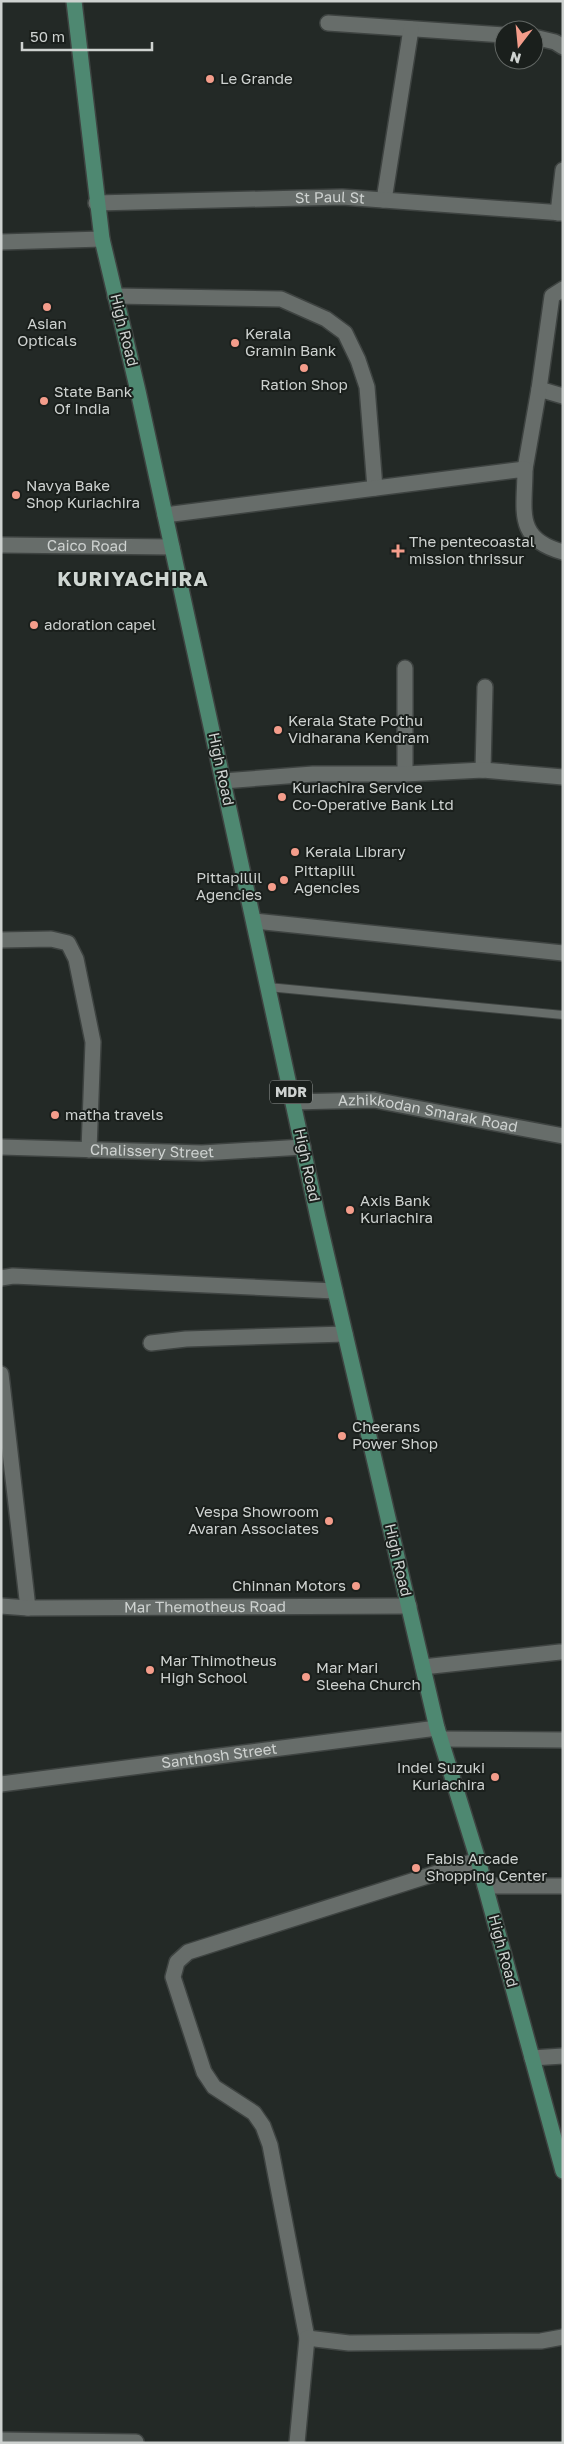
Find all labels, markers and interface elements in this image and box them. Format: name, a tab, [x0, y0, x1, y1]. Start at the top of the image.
scale bar	[22, 20, 152, 52]
north arrow	[494, 20, 544, 70]
text: 50 m	[30, 27, 65, 45]
text: N	[508, 48, 523, 68]
place label: Le Grande	[220, 69, 293, 87]
marker: Le Grande	[204, 73, 216, 85]
street label: St Paul St	[295, 187, 366, 207]
street label: High Road	[107, 291, 143, 368]
marker: Asian Opticals	[41, 301, 53, 313]
place label: Asian Opticals	[17, 314, 77, 349]
place label: Kerala Gramin Bank	[245, 324, 337, 359]
marker: Kerala Gramin Bank	[229, 337, 241, 349]
marker: Ration Shop	[298, 362, 310, 374]
place label: Ration Shop	[260, 375, 348, 393]
place label: State Bank Of India	[54, 382, 133, 417]
marker: State Bank Of India	[38, 395, 50, 407]
place label: Navya Bake Shop Kuriachira	[26, 476, 140, 511]
marker: Navya Bake Shop Kuriachira	[10, 489, 22, 501]
place label: The pentecoastal mission thrissur	[409, 532, 535, 567]
street label: Caico Road	[47, 536, 127, 554]
marker: The pentecoastal mission thrissur	[391, 544, 405, 558]
district label: KURIYACHIRA	[57, 566, 209, 590]
place label: adoration capel	[44, 615, 156, 633]
marker: adoration capel	[28, 619, 40, 631]
place label: Kerala State Pothu Vidharana Kendram	[288, 711, 429, 746]
marker: Kerala State Pothu Vidharana Kendram	[272, 724, 284, 736]
street label: High Road	[205, 731, 239, 807]
place label: Kuriachira Service Co-Operative Bank Ltd	[292, 778, 454, 813]
marker: Kuriachira Service Co-Operative Bank Ltd	[276, 791, 288, 803]
place label: Kerala Library	[305, 842, 406, 860]
marker: Kerala Library	[289, 846, 301, 858]
place label: Pittapilil Agencies	[294, 861, 360, 896]
place label: Pittapillil Agencies	[196, 868, 262, 903]
marker: Pittapilil Agencies	[278, 874, 290, 886]
marker: Pittapillil Agencies	[266, 881, 278, 893]
road number: MDR	[270, 1080, 312, 1104]
street label: Azhikkodan Smarak Road	[338, 1090, 519, 1135]
place label: matha travels	[65, 1105, 164, 1123]
marker: matha travels	[49, 1109, 61, 1121]
street label: High Road	[291, 1127, 325, 1203]
street label: Chalissery Street	[90, 1140, 215, 1161]
place label: Axis Bank Kuriachira	[360, 1191, 433, 1226]
marker: Axis Bank Kuriachira	[344, 1204, 356, 1216]
place label: Cheerans Power Shop	[352, 1417, 438, 1452]
marker: Cheerans Power Shop	[336, 1430, 348, 1442]
place label: Vespa Showroom Avaran Associates	[188, 1502, 319, 1537]
marker: Vespa Showroom Avaran Associates	[323, 1515, 335, 1527]
street label: High Road	[382, 1522, 416, 1598]
place label: Chinnan Motors	[232, 1576, 346, 1594]
marker: Chinnan Motors	[350, 1580, 362, 1592]
street label: Mar Themotheus Road	[124, 1597, 286, 1615]
place label: Mar Thimotheus High School	[160, 1651, 277, 1686]
place label: Mar Mari Sleeha Church	[316, 1658, 421, 1693]
marker: Mar Thimotheus High School	[144, 1664, 156, 1676]
marker: Mar Mari Sleeha Church	[300, 1671, 312, 1683]
street label: Santhosh Street	[160, 1739, 278, 1771]
place label: Indel Suzuki Kuriachira	[397, 1758, 485, 1793]
marker: Indel Suzuki Kuriachira	[489, 1771, 501, 1783]
place label: Fabis Arcade Shopping Center	[426, 1849, 547, 1884]
marker: Fabis Arcade Shopping Center	[410, 1862, 422, 1874]
street label: High Road	[486, 1912, 522, 1989]

